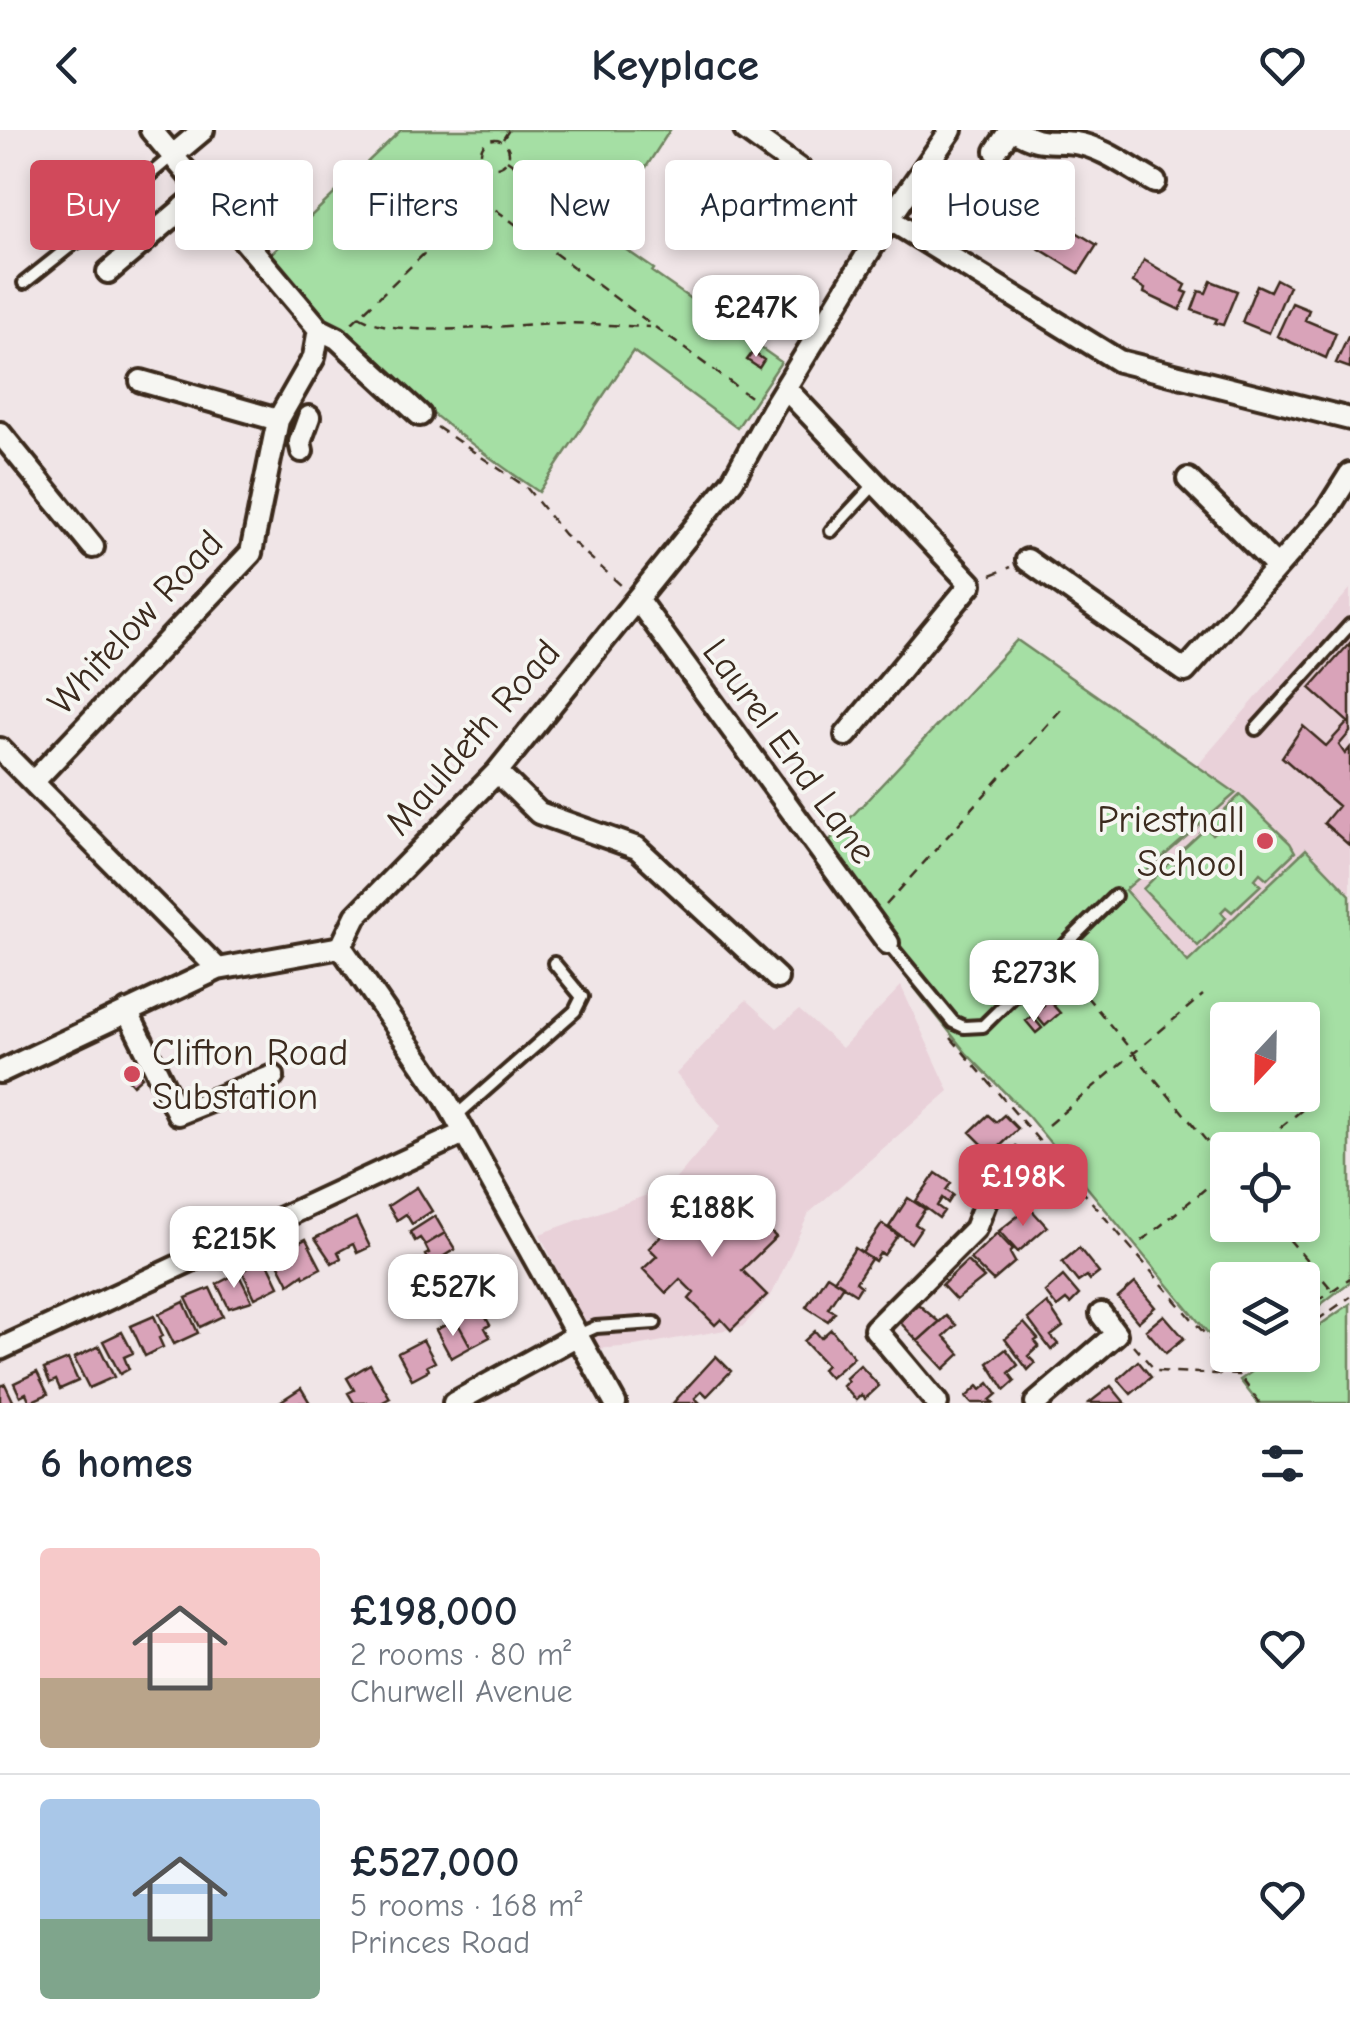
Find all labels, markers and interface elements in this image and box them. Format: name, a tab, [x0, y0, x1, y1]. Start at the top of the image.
icon: back	[40, 38, 95, 93]
icon: heart	[1255, 38, 1310, 93]
text: Keyplace	[591, 39, 759, 91]
chip: Buy	[30, 160, 155, 250]
chip: Rent	[175, 160, 313, 250]
chip: Filters	[333, 160, 493, 250]
chip: New	[513, 160, 645, 250]
chip: Apartment	[665, 160, 892, 250]
chip: House	[912, 160, 1075, 250]
pin: £247K	[686, 275, 826, 360]
text: £247K	[714, 289, 798, 326]
street label: Whitelow Road	[39, 521, 232, 724]
street label: Mauldeth Road	[376, 631, 570, 844]
street label: Laurel End Lane	[693, 631, 885, 872]
place label: Priestnall School	[1097, 798, 1245, 886]
marker: Priestnall School	[1254, 830, 1276, 852]
pin: £273K	[964, 940, 1104, 1025]
text: £273K	[992, 954, 1076, 991]
north arrow	[1210, 1002, 1320, 1112]
map controls	[1210, 1002, 1320, 1372]
place label: Clifton Road Substation	[152, 1031, 349, 1119]
marker: Clifton Road Substation	[121, 1063, 143, 1085]
button: locate	[1210, 1132, 1320, 1242]
pin: £198K	[953, 1144, 1093, 1229]
text: £198K	[981, 1158, 1065, 1195]
pin: £188K	[642, 1175, 782, 1260]
text: £188K	[670, 1189, 754, 1226]
pin: £215K	[164, 1206, 304, 1291]
text: £215K	[192, 1220, 276, 1257]
pin: £527K	[383, 1254, 523, 1339]
button: layers	[1210, 1262, 1320, 1372]
text: £527K	[410, 1268, 496, 1305]
icon: filters	[1255, 1436, 1310, 1491]
text: 6 homes	[40, 1439, 193, 1488]
text: £198,000	[350, 1587, 518, 1636]
icon: home	[120, 1588, 240, 1708]
icon: heart	[1255, 1621, 1310, 1676]
text: 2 rooms · 80 m²	[350, 1636, 571, 1673]
text: Churwell Avenue	[350, 1673, 573, 1710]
text: £527,000	[350, 1838, 519, 1887]
icon: home	[120, 1839, 240, 1959]
icon: heart	[1255, 1872, 1310, 1927]
text: 5 rooms · 168 m²	[350, 1887, 582, 1924]
text: Princes Road	[350, 1924, 530, 1961]

